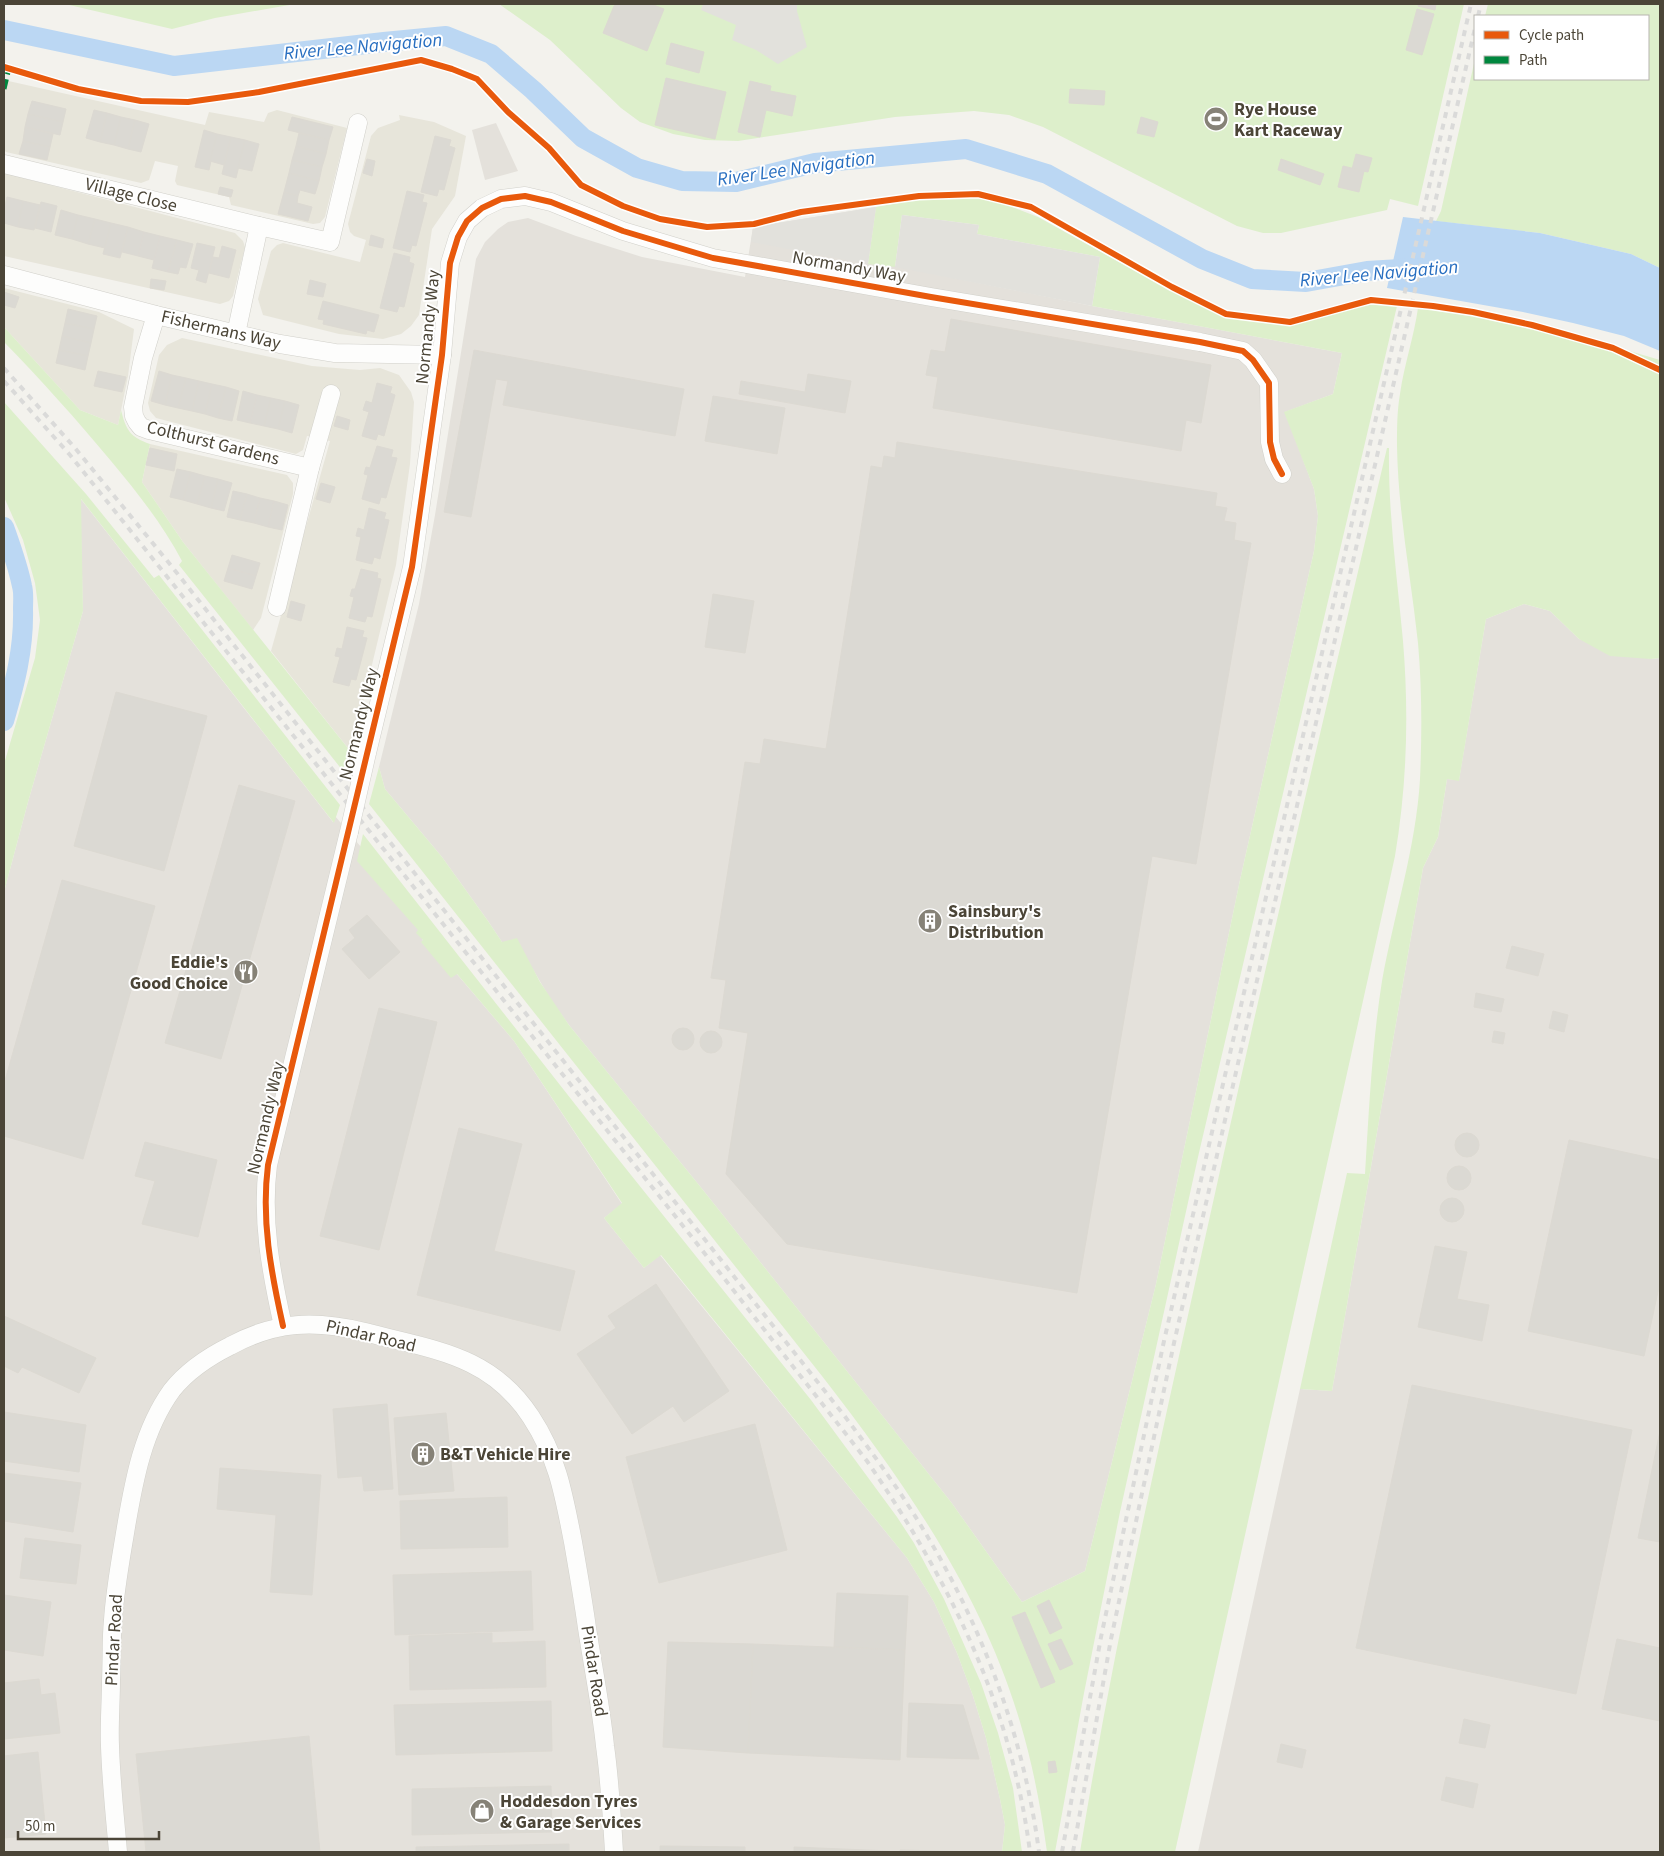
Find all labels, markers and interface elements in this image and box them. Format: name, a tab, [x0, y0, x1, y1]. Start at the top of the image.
legend	[1474, 15, 1649, 80]
text: Cycle path	[1519, 25, 1584, 46]
water label: River Lee Navigation	[283, 27, 443, 67]
text: Path	[1519, 50, 1547, 71]
place label: Rye House Kart Raceway	[1234, 97, 1343, 143]
sports icon: Rye House Kart Raceway	[1203, 106, 1229, 132]
water label: River Lee Navigation	[715, 145, 877, 193]
street label: Village Close	[82, 171, 180, 219]
street label: Normandy Way	[790, 245, 908, 289]
water label: River Lee Navigation	[1299, 254, 1459, 294]
street label: Normandy Way	[410, 268, 446, 385]
street label: Fishermans Way	[159, 304, 284, 356]
street label: Colthurst Gardens	[144, 414, 282, 472]
street label: Normandy Way	[333, 665, 385, 783]
place label: Sainsbury's Distribution	[948, 899, 1044, 945]
building icon: Sainsbury's Distribution	[917, 908, 943, 934]
place label: Eddie's Good Choice	[130, 950, 228, 996]
restaurant icon: Eddie's Good Choice	[233, 959, 259, 985]
street label: Normandy Way	[241, 1059, 291, 1177]
street label: Pindar Road	[323, 1313, 419, 1359]
building icon: B&T Vehicle Hire	[410, 1441, 436, 1467]
place label: B&T Vehicle Hire	[440, 1442, 571, 1467]
street label: Pindar Road	[99, 1593, 129, 1687]
street label: Pindar Road	[574, 1624, 614, 1718]
place label: Hoddesdon Tyres & Garage Services	[500, 1789, 641, 1835]
shop icon: Hoddesdon Tyres & Garage Services	[469, 1798, 495, 1824]
scale bar	[18, 1808, 159, 1840]
text: 50 m	[25, 1816, 55, 1837]

